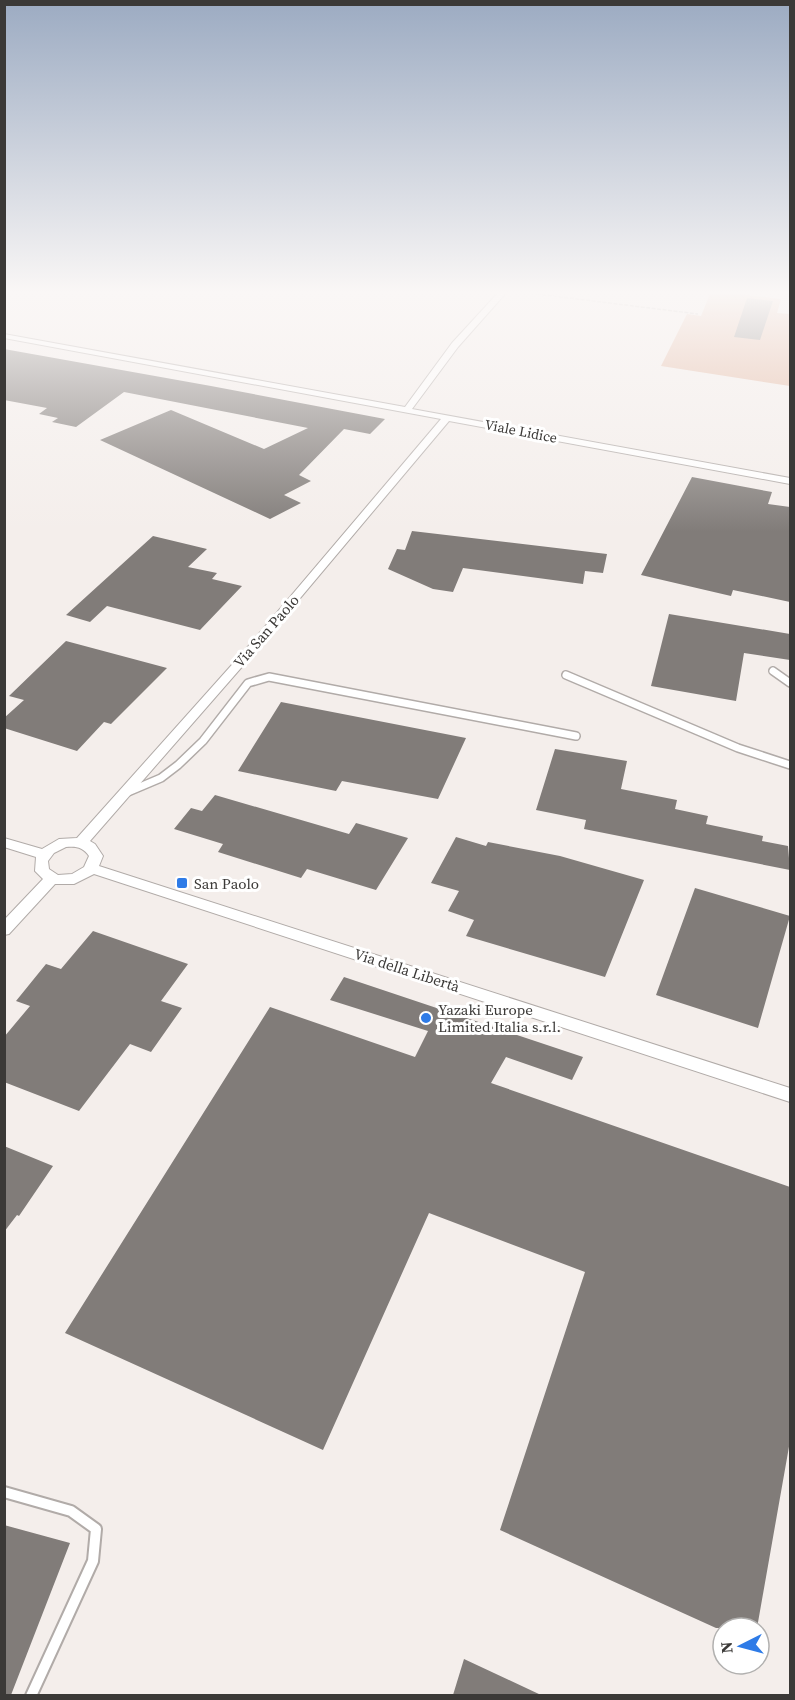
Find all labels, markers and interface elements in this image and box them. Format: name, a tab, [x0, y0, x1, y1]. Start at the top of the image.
street label: Viale Lidice	[483, 414, 559, 448]
street label: Via San Paolo	[228, 590, 304, 672]
place label: San Paolo	[194, 873, 259, 894]
marker: San Paolo	[175, 876, 189, 890]
street label: Via della Libertà	[351, 943, 463, 997]
place label: Yazaki Europe Limited Italia s.r.l.	[438, 999, 561, 1037]
marker: Yazaki Europe Limited Italia s.r.l.	[419, 1011, 433, 1025]
north arrow	[711, 1616, 771, 1676]
text: N	[714, 1640, 738, 1655]

